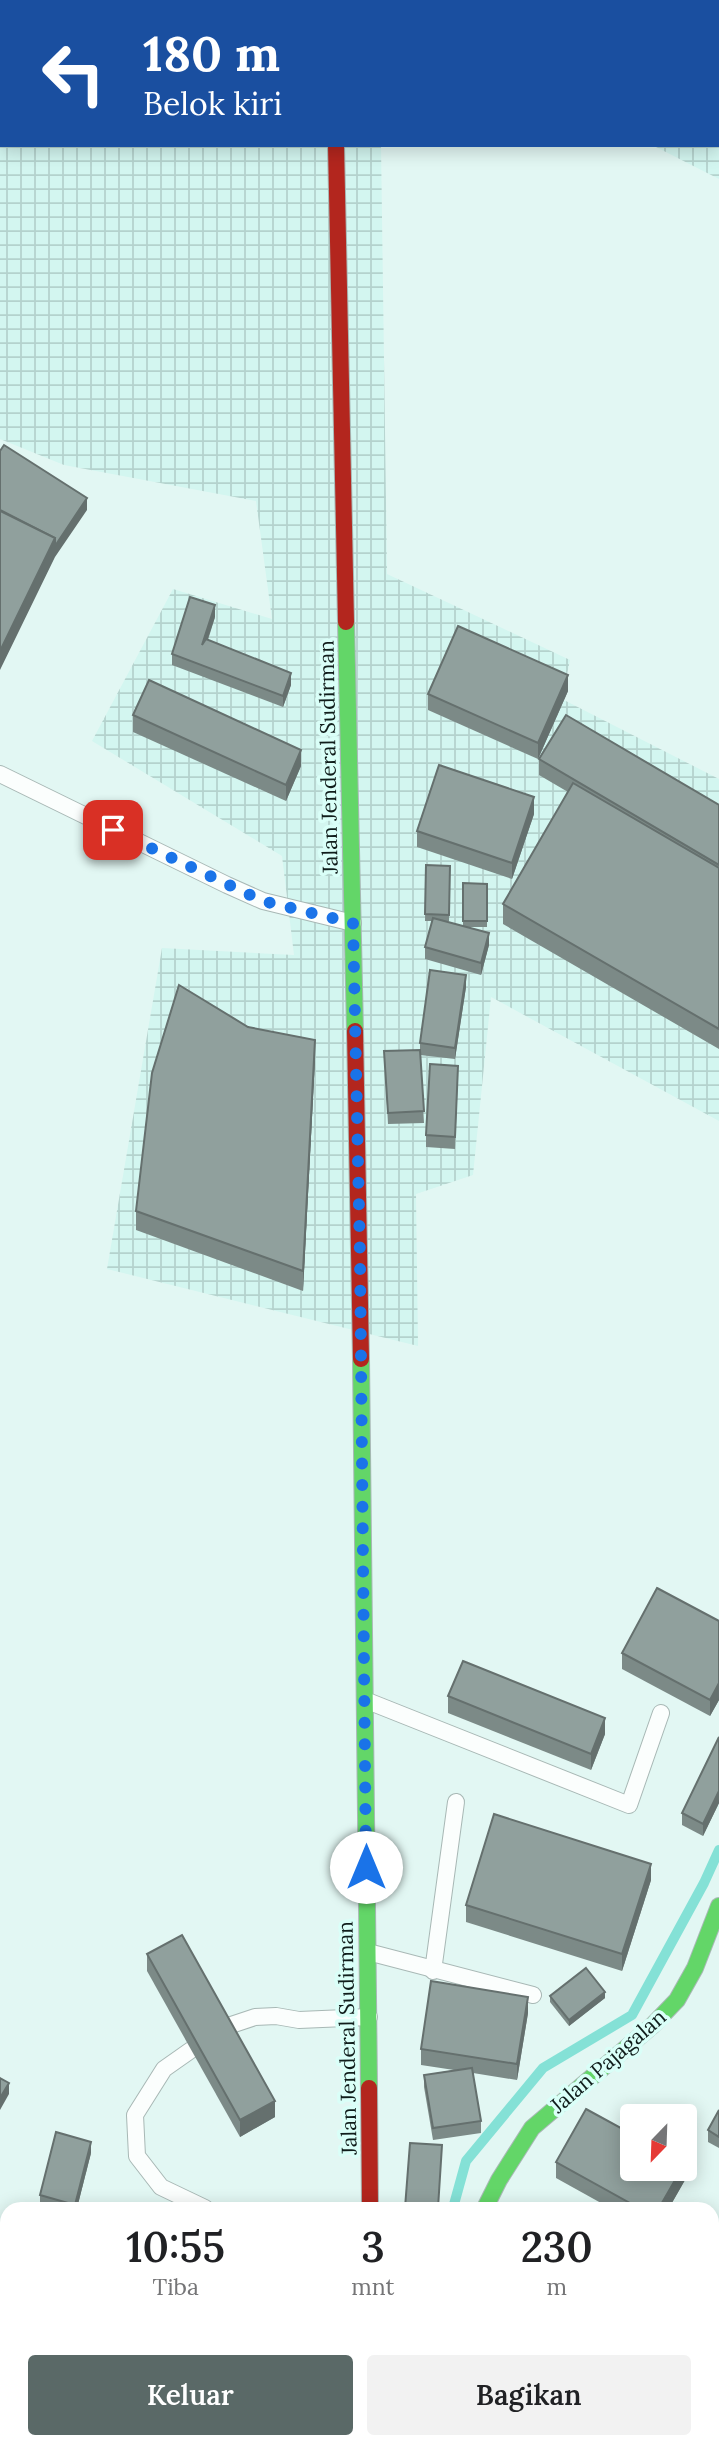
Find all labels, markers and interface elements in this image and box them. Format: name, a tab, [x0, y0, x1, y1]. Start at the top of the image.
text: 180 m	[143, 22, 280, 84]
icon: left	[28, 28, 119, 119]
text: Belok kiri	[143, 83, 282, 124]
street label: Jalan Jenderal Sudirman	[312, 640, 344, 875]
pin	[83, 800, 143, 860]
icon: arrive	[94, 811, 132, 849]
position arrow	[329, 1830, 403, 1904]
street label: Jalan Jenderal Sudirman	[331, 1921, 363, 2156]
street label: Jalan Pajagalan	[544, 2003, 672, 2119]
north arrow	[620, 2104, 696, 2180]
map controls	[620, 2104, 697, 2181]
text: 10:55	[126, 2220, 225, 2274]
text: 3	[361, 2220, 385, 2274]
text: 230	[521, 2220, 593, 2274]
text: Tiba	[152, 2272, 199, 2301]
text: mnt	[351, 2272, 395, 2301]
text: m	[546, 2272, 567, 2301]
button: Keluar	[28, 2355, 353, 2435]
button: Bagikan	[367, 2355, 691, 2435]

